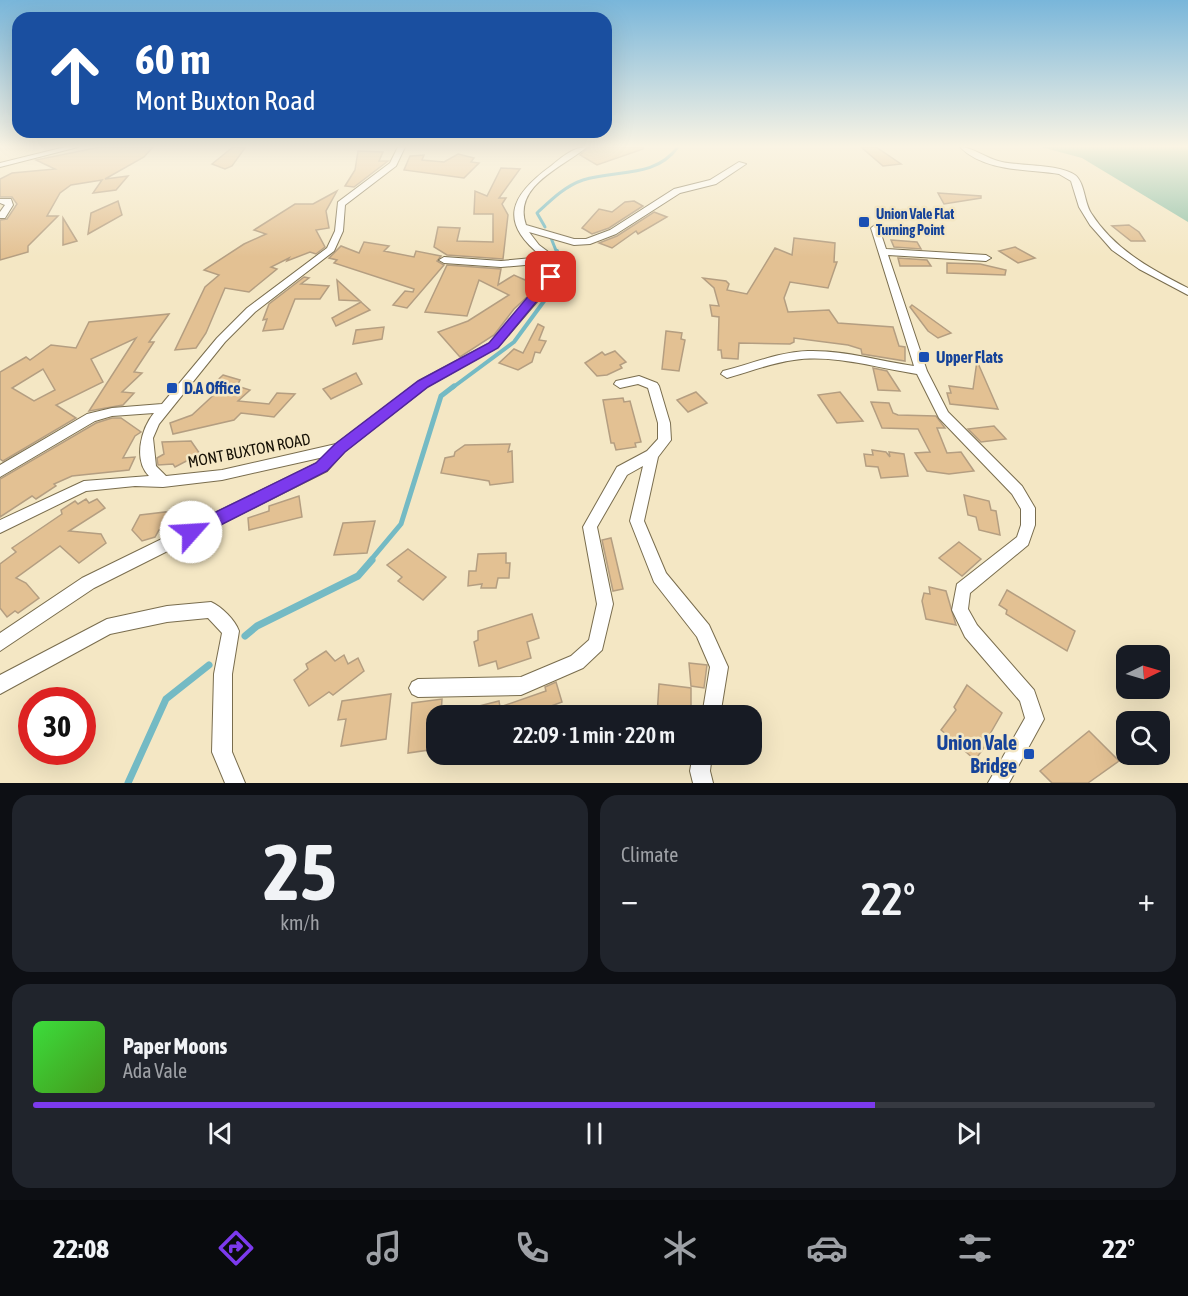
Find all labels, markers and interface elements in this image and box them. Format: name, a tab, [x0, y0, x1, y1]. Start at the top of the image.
text: 60 m	[135, 35, 210, 83]
icon: ahead	[36, 36, 114, 114]
text: Mont Buxton Road	[135, 85, 316, 116]
place label: Union Vale Flat Turning Point	[876, 206, 954, 238]
marker: Union Vale Flat Turning Point	[857, 215, 871, 229]
pin	[525, 251, 576, 302]
icon: arrive	[534, 260, 567, 293]
place label: Upper Flats	[936, 348, 1004, 366]
marker: Upper Flats	[917, 350, 931, 364]
place label: D.A Office	[184, 379, 240, 397]
marker: D.A Office	[165, 381, 179, 395]
street label: MONT BUXTON ROAD	[186, 429, 312, 471]
position arrow	[159, 500, 223, 564]
north arrow	[1116, 645, 1170, 699]
map controls	[1116, 645, 1170, 765]
speed limit sign: 30	[18, 687, 96, 765]
button: search	[1116, 711, 1170, 765]
text: 22:09 · 1 min · 220 m	[513, 722, 675, 748]
place label: Union Vale Bridge	[936, 731, 1017, 777]
marker: Union Vale Bridge	[1022, 747, 1036, 761]
text: 25	[263, 827, 337, 917]
text: Climate	[621, 843, 678, 866]
text: 22°	[861, 873, 915, 925]
text: −	[621, 880, 638, 918]
text: +	[1138, 880, 1155, 918]
text: km/h	[280, 911, 320, 934]
text: Paper Moons	[123, 1033, 227, 1059]
text: Ada Vale	[123, 1059, 187, 1082]
icon: previous	[204, 1117, 237, 1150]
icon: pause	[578, 1117, 611, 1150]
icon: next	[952, 1117, 985, 1150]
icon: directions	[215, 1227, 257, 1269]
icon: music	[363, 1227, 405, 1269]
icon: phone	[511, 1227, 553, 1269]
icon: climate	[659, 1227, 701, 1269]
icon: car	[806, 1227, 848, 1269]
icon: filters	[954, 1227, 996, 1269]
text: 22:08	[53, 1233, 109, 1264]
text: 22°	[1102, 1233, 1135, 1264]

